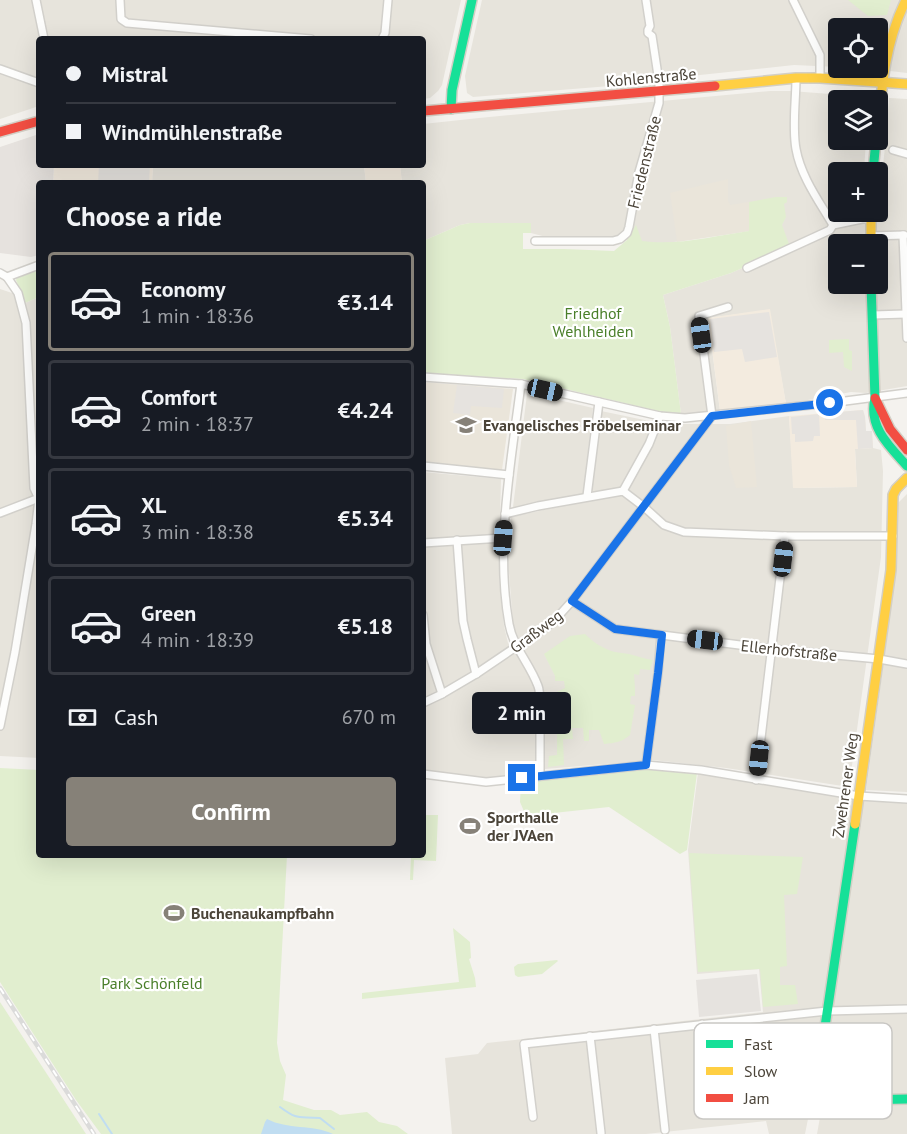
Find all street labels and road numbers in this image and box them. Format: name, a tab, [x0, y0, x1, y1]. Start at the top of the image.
street label: Kohlenstraße	[605, 63, 697, 91]
street label: Friedenstraße	[623, 114, 665, 210]
street label: Graßweg	[506, 605, 566, 657]
street label: Ellerhofstraße	[740, 635, 838, 665]
street label: Zwehrener Weg	[828, 731, 862, 839]

